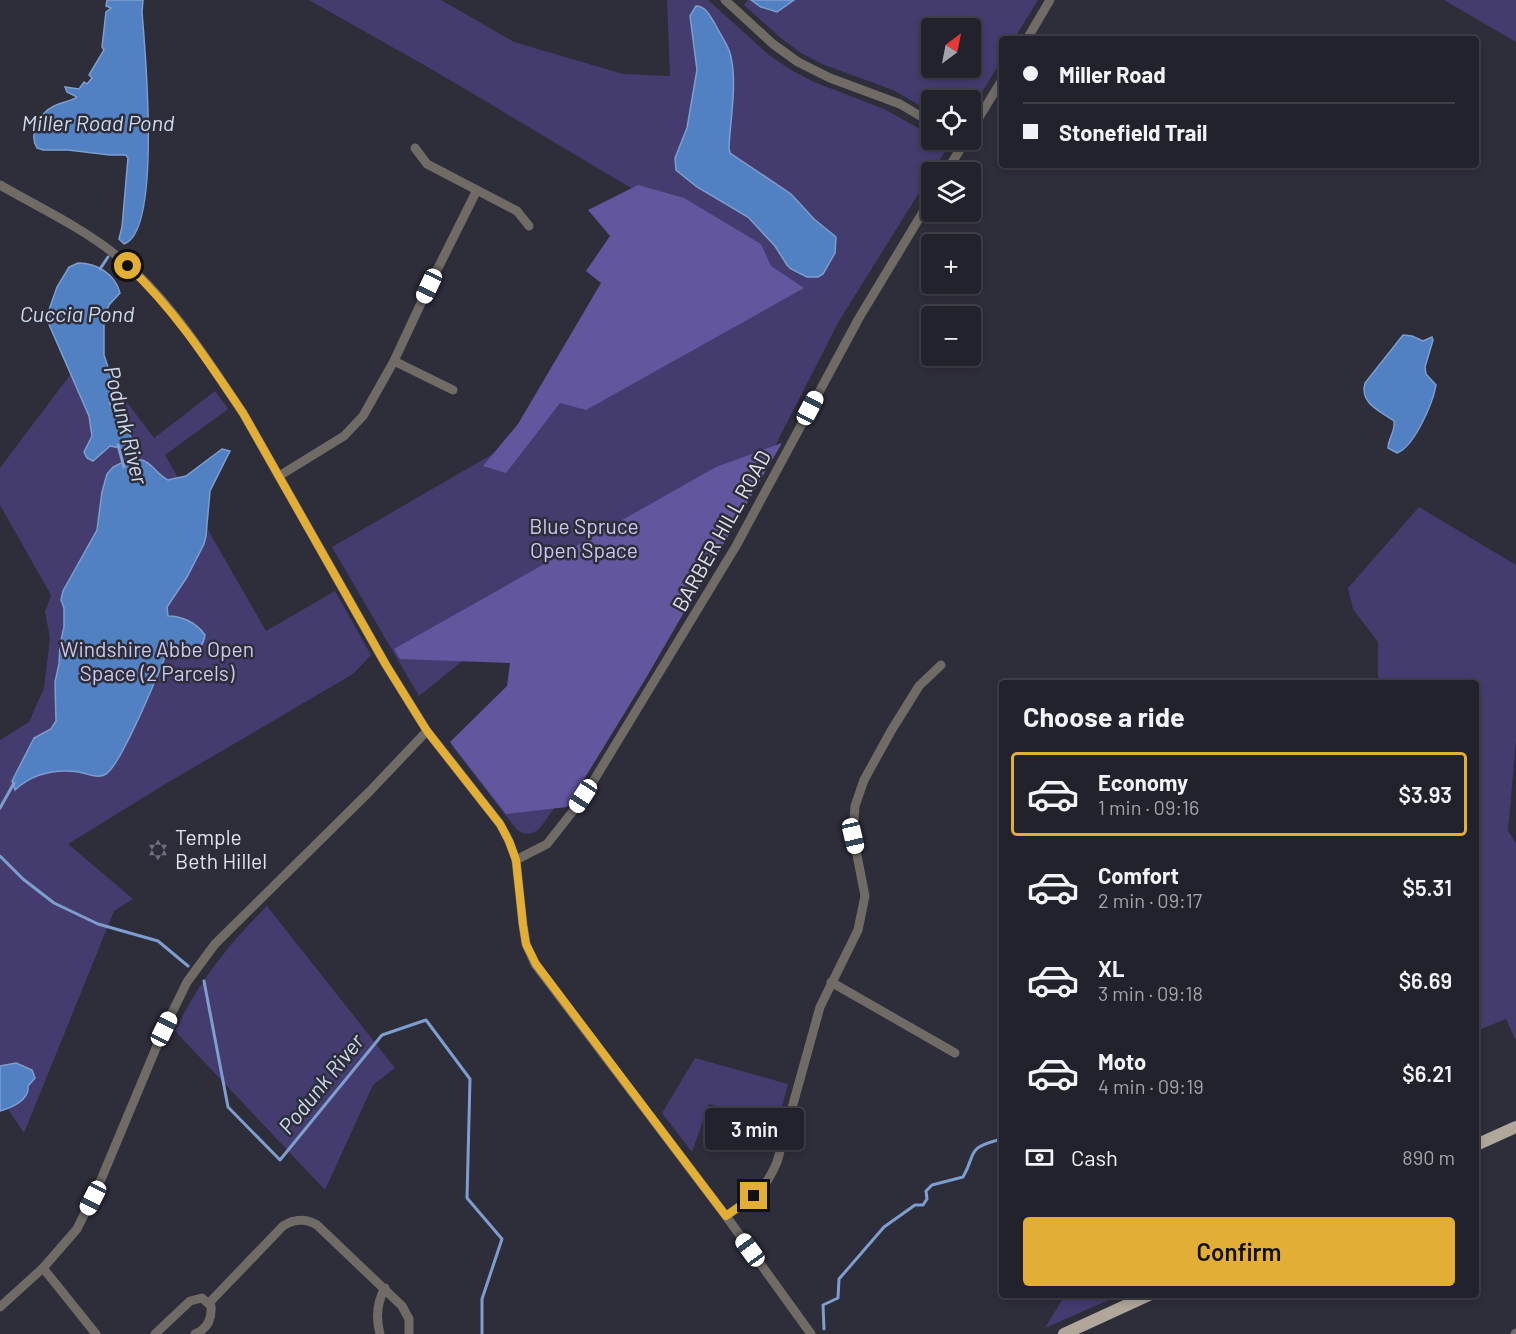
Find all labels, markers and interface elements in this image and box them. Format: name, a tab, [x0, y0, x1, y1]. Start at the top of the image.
north arrow	[921, 18, 981, 78]
map controls	[921, 18, 981, 366]
text: Miller Road	[1059, 61, 1166, 87]
button: locate	[921, 90, 981, 150]
water label: Miller Road Pond	[22, 109, 175, 135]
text: Stonefield Trail	[1059, 119, 1207, 145]
button: layers	[921, 162, 981, 222]
button: +	[921, 234, 981, 294]
route start	[114, 252, 141, 279]
car	[413, 266, 445, 306]
water label: Cuccia Pond	[20, 300, 135, 326]
button: −	[921, 306, 981, 366]
water label: Podunk River	[100, 363, 154, 488]
car	[794, 388, 826, 428]
street label: BARBER HILL ROAD	[666, 445, 775, 615]
park label: Blue Spruce Open Space	[529, 513, 639, 562]
park label: Windshire Abbe Open Space (2 Parcels)	[60, 636, 254, 685]
text: Choose a ride	[1023, 700, 1185, 732]
icon: car	[1026, 767, 1080, 821]
text: Economy	[1098, 769, 1188, 795]
car	[566, 776, 600, 816]
text: $3.93	[1399, 781, 1452, 807]
text: 1 min · 09:16	[1098, 795, 1199, 819]
car	[840, 816, 866, 856]
place label: Temple Beth Hillel	[175, 824, 267, 873]
synagogue icon: Temple Beth Hillel	[146, 838, 170, 862]
icon: car	[1026, 860, 1080, 914]
text: Comfort	[1098, 862, 1179, 888]
text: $5.31	[1402, 874, 1452, 900]
text: 2 min · 09:17	[1098, 888, 1202, 912]
icon: car	[1026, 953, 1080, 1007]
text: XL	[1098, 955, 1124, 981]
text: $6.69	[1399, 967, 1452, 993]
text: 3 min · 09:18	[1098, 981, 1203, 1005]
car	[148, 1009, 180, 1049]
water label: Podunk River	[272, 1027, 369, 1139]
icon: car	[1026, 1046, 1080, 1100]
text: Moto	[1098, 1048, 1146, 1074]
text: $6.21	[1402, 1060, 1452, 1086]
text: 4 min · 09:19	[1098, 1074, 1204, 1098]
callout: 3 min	[704, 1109, 804, 1151]
text: 3 min	[731, 1117, 778, 1141]
icon: cash	[1023, 1141, 1056, 1174]
text: Cash	[1071, 1144, 1118, 1170]
text: 890 m	[1402, 1145, 1455, 1169]
car	[77, 1178, 109, 1218]
route end	[740, 1182, 767, 1209]
button: Confirm	[1023, 1217, 1455, 1286]
car	[732, 1230, 768, 1270]

